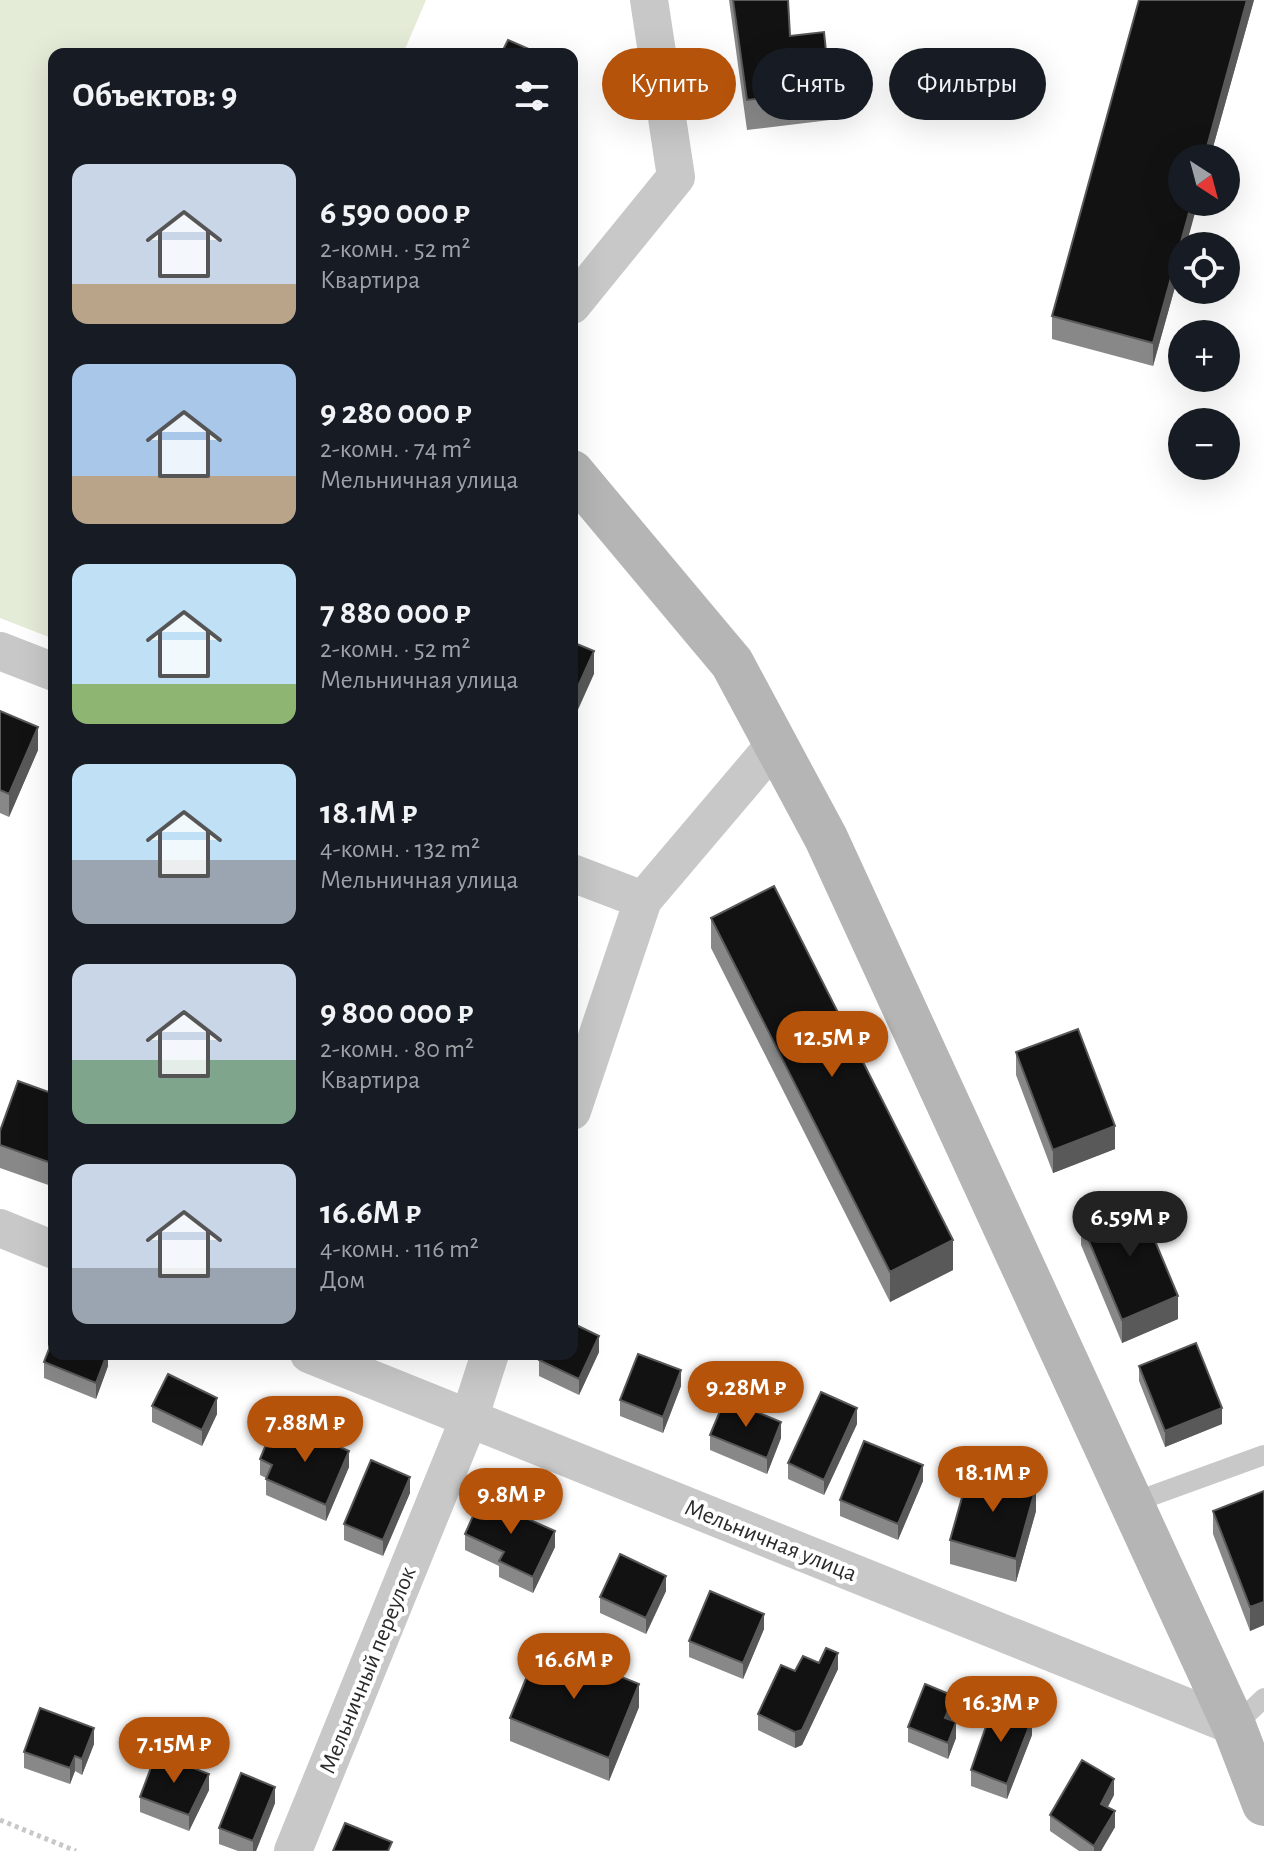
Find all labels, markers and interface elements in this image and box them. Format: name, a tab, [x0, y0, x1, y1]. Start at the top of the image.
chip: Купить	[602, 48, 736, 120]
chip: Снять	[752, 48, 873, 120]
chip: Фильтры	[889, 48, 1046, 120]
icon: filters	[510, 74, 554, 118]
text: Объектов: 9	[72, 79, 237, 113]
north arrow	[1168, 144, 1240, 216]
map controls	[1168, 144, 1240, 480]
icon: home	[136, 196, 232, 292]
text: 6 590 000 ₽	[320, 196, 470, 230]
button: locate	[1168, 232, 1240, 304]
text: 2-комн. · 52 m²	[320, 236, 471, 262]
text: Квартира	[320, 267, 420, 293]
button: +	[1168, 320, 1240, 392]
icon: home	[136, 396, 232, 492]
text: 9 280 000 ₽	[320, 396, 471, 430]
button: −	[1168, 408, 1240, 480]
text: 2-комн. · 74 m²	[320, 436, 471, 462]
text: Мельничная улица	[320, 467, 518, 493]
icon: home	[136, 596, 232, 692]
text: 7 880 000 ₽	[320, 596, 470, 630]
text: 2-комн. · 52 m²	[320, 636, 471, 662]
text: Мельничная улица	[320, 667, 518, 693]
icon: home	[136, 796, 232, 892]
text: 18.1M ₽	[320, 796, 417, 830]
text: 4-комн. · 132 m²	[320, 836, 480, 862]
text: Мельничная улица	[320, 867, 518, 893]
icon: home	[136, 996, 232, 1092]
text: 9 800 000 ₽	[320, 996, 473, 1030]
pin: 12.5M ₽	[758, 1011, 906, 1079]
text: 12.5M ₽	[794, 1024, 870, 1050]
text: 2-комн. · 80 m²	[320, 1036, 474, 1062]
text: Квартира	[320, 1067, 420, 1093]
pin: 6.59M ₽	[1056, 1191, 1204, 1259]
icon: home	[136, 1196, 232, 1292]
text: 16.6M ₽	[320, 1196, 421, 1230]
text: 6.59M ₽	[1090, 1204, 1170, 1230]
text: 4-комн. · 116 m²	[320, 1236, 479, 1262]
text: Дом	[320, 1267, 365, 1293]
pin: 9.28M ₽	[672, 1361, 820, 1429]
text: 9.28M ₽	[706, 1374, 786, 1400]
pin: 7.88M ₽	[231, 1396, 379, 1464]
text: 7.88M ₽	[265, 1409, 345, 1435]
pin: 18.1M ₽	[919, 1446, 1067, 1514]
text: 18.1M ₽	[956, 1459, 1030, 1485]
pin: 9.8M ₽	[446, 1468, 576, 1536]
text: 9.8M ₽	[477, 1481, 545, 1507]
street label: Мельничная улица	[681, 1495, 860, 1586]
street label: Мельничный переулок	[315, 1563, 420, 1777]
pin: 16.6M ₽	[500, 1633, 648, 1701]
text: 16.6M ₽	[535, 1646, 613, 1672]
pin: 16.3M ₽	[927, 1676, 1075, 1744]
text: 16.3M ₽	[963, 1689, 1039, 1715]
pin: 7.15M ₽	[100, 1717, 248, 1785]
text: 7.15M ₽	[137, 1730, 211, 1756]

